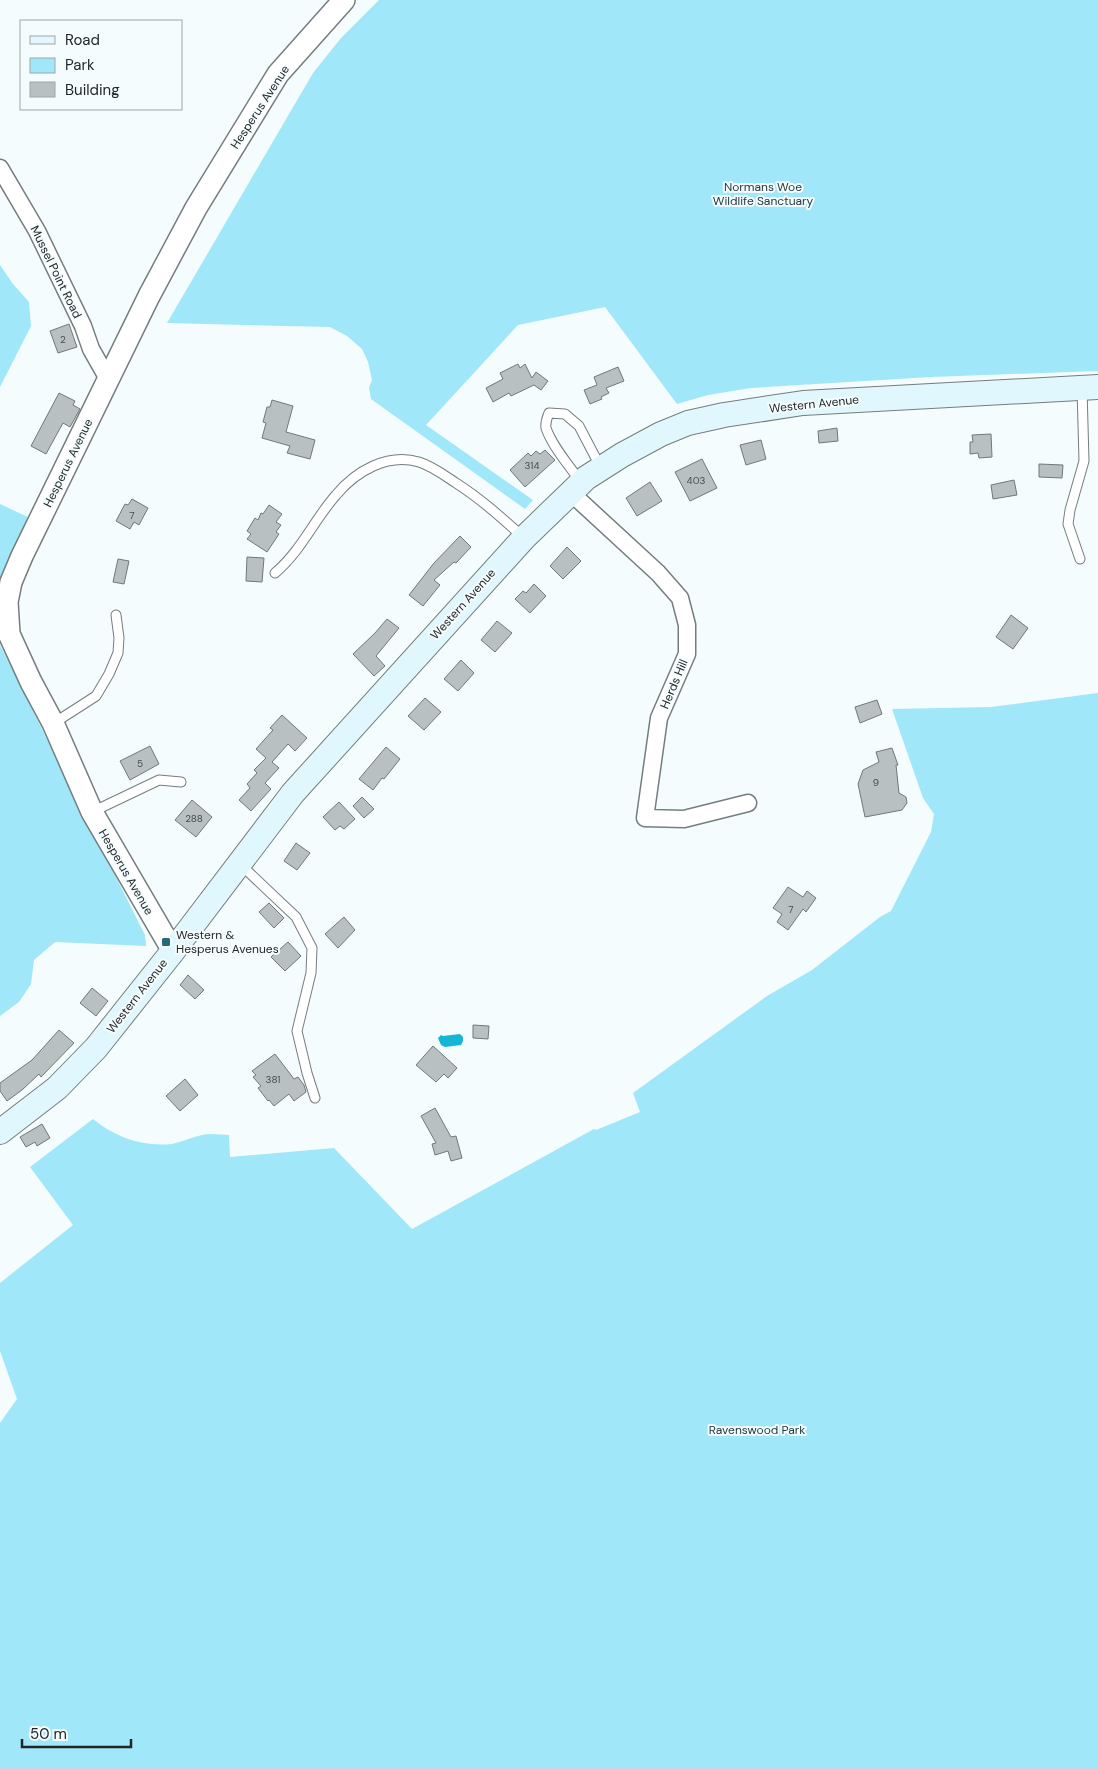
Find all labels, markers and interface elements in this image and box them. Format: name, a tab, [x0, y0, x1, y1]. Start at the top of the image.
legend	[20, 20, 182, 110]
text: Road	[65, 30, 100, 50]
text: Park	[65, 55, 95, 75]
street label: Hesperus Avenue	[227, 62, 293, 152]
text: Building	[65, 80, 120, 100]
park label: Normans Woe Wildlife Sanctuary	[713, 179, 814, 209]
street label: Mussel Point Road	[27, 223, 85, 321]
house number: 2	[60, 333, 66, 346]
street label: Western Avenue	[768, 391, 860, 417]
street label: Hesperus Avenue	[40, 416, 96, 510]
house number: 314	[525, 459, 539, 472]
house number: 403	[687, 474, 705, 487]
house number: 7	[129, 509, 135, 522]
street label: Western Avenue	[427, 565, 499, 643]
street label: Herds Hill	[656, 657, 692, 711]
house number: 5	[137, 757, 143, 770]
house number: 9	[873, 776, 879, 789]
house number: 288	[185, 812, 203, 825]
street label: Hesperus Avenue	[95, 826, 157, 918]
house number: 7	[788, 903, 794, 916]
place label: Western & Hesperus Avenues	[176, 927, 279, 957]
marker: Western & Hesperus Avenues	[160, 936, 172, 948]
street label: Western Avenue	[103, 955, 171, 1036]
house number: 381	[266, 1073, 280, 1086]
park label: Ravenswood Park	[709, 1422, 805, 1438]
scale bar	[22, 1716, 131, 1748]
text: 50 m	[30, 1724, 67, 1744]

